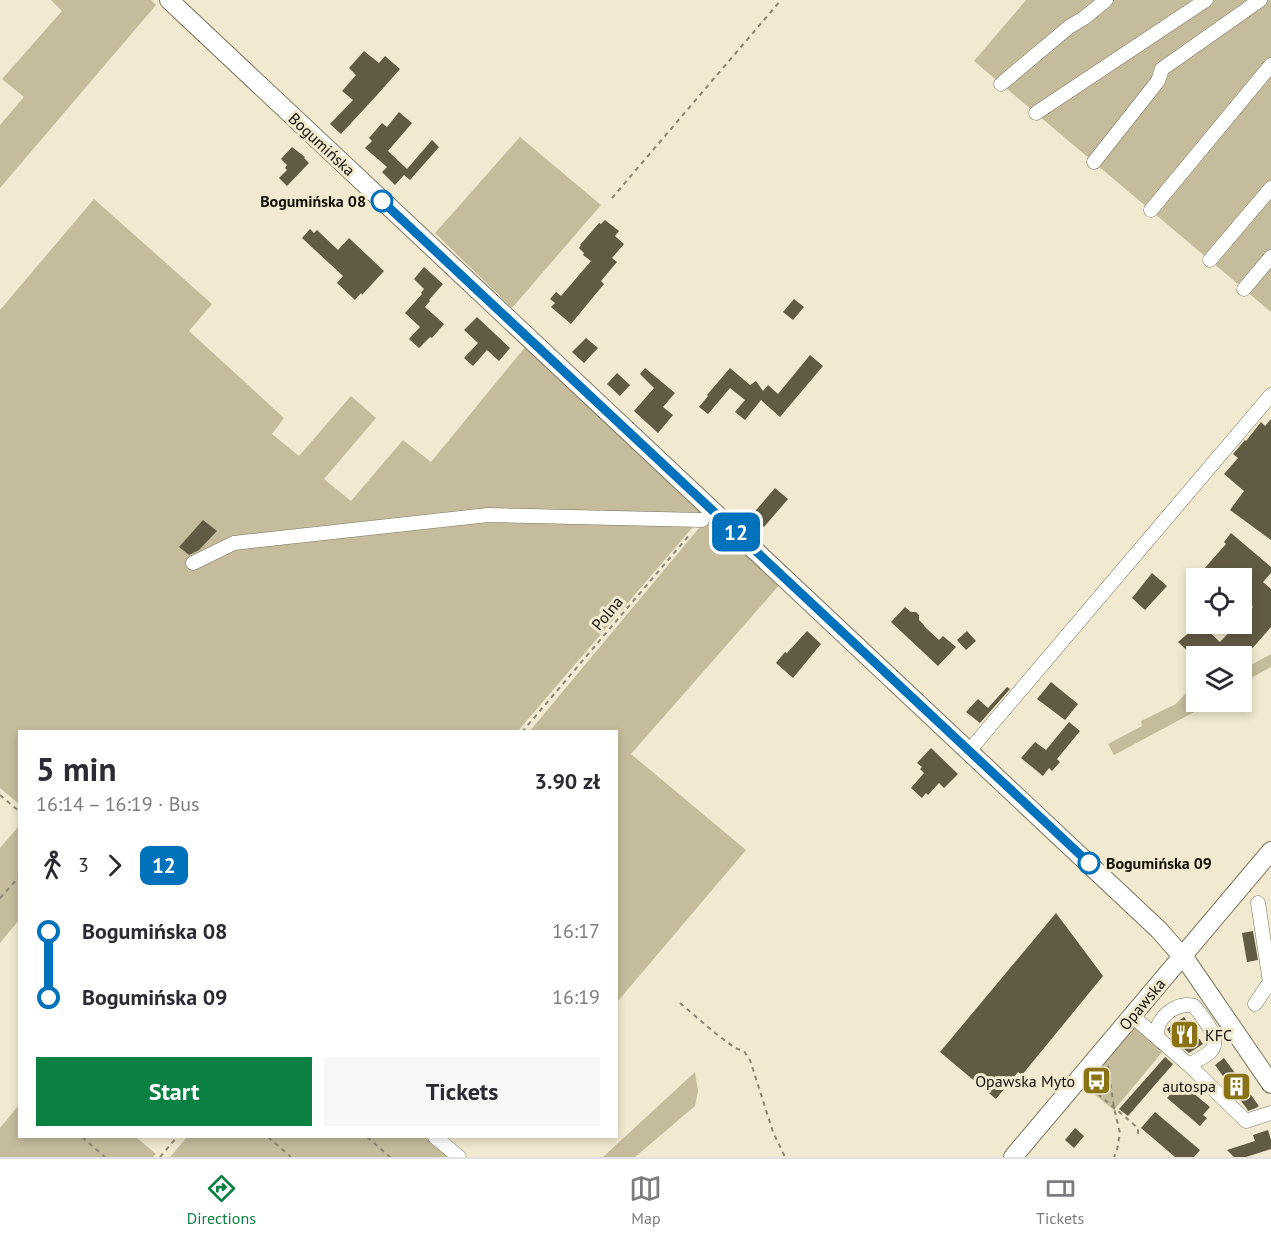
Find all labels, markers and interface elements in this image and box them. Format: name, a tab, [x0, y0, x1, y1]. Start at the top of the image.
street label: Bogumińska	[285, 108, 359, 180]
marker: Bogumińska 08	[371, 190, 393, 212]
place label: Bogumińska 08	[260, 191, 366, 211]
line badge: 12	[709, 512, 763, 552]
text: 12	[724, 519, 748, 546]
map controls	[1186, 568, 1252, 712]
button: locate	[1186, 568, 1252, 634]
street label: Polna	[587, 592, 627, 634]
button: layers	[1186, 646, 1252, 712]
text: 5 min	[36, 747, 117, 790]
text: 3.90 zł	[535, 767, 600, 795]
text: 16:14 – 16:19 · Bus	[36, 791, 200, 817]
icon: walk	[36, 849, 69, 882]
icon: forward	[98, 849, 131, 882]
text: 3	[78, 852, 89, 878]
text: 12	[152, 852, 176, 879]
marker: Bogumińska 09	[1078, 852, 1100, 874]
place label: Bogumińska 09	[1106, 853, 1212, 873]
text: Bogumińska 08	[82, 917, 228, 945]
text: 16:17	[552, 918, 600, 944]
street label: Opawska	[1115, 974, 1169, 1034]
text: Bogumińska 09	[82, 983, 228, 1011]
text: 16:19	[552, 984, 600, 1010]
restaurant icon: KFC	[1168, 1019, 1200, 1051]
place label: KFC	[1205, 1025, 1232, 1045]
button: Start	[36, 1057, 312, 1126]
button: Tickets	[324, 1057, 600, 1126]
bus stop icon: Opawska Myto	[1080, 1065, 1112, 1097]
building icon: autospa	[1221, 1070, 1253, 1102]
place label: Opawska Myto	[975, 1071, 1075, 1091]
place label: autospa	[1162, 1076, 1216, 1096]
tab: Directions	[187, 1172, 256, 1228]
tab: Map	[629, 1172, 662, 1228]
tab: Tickets	[1036, 1172, 1084, 1228]

